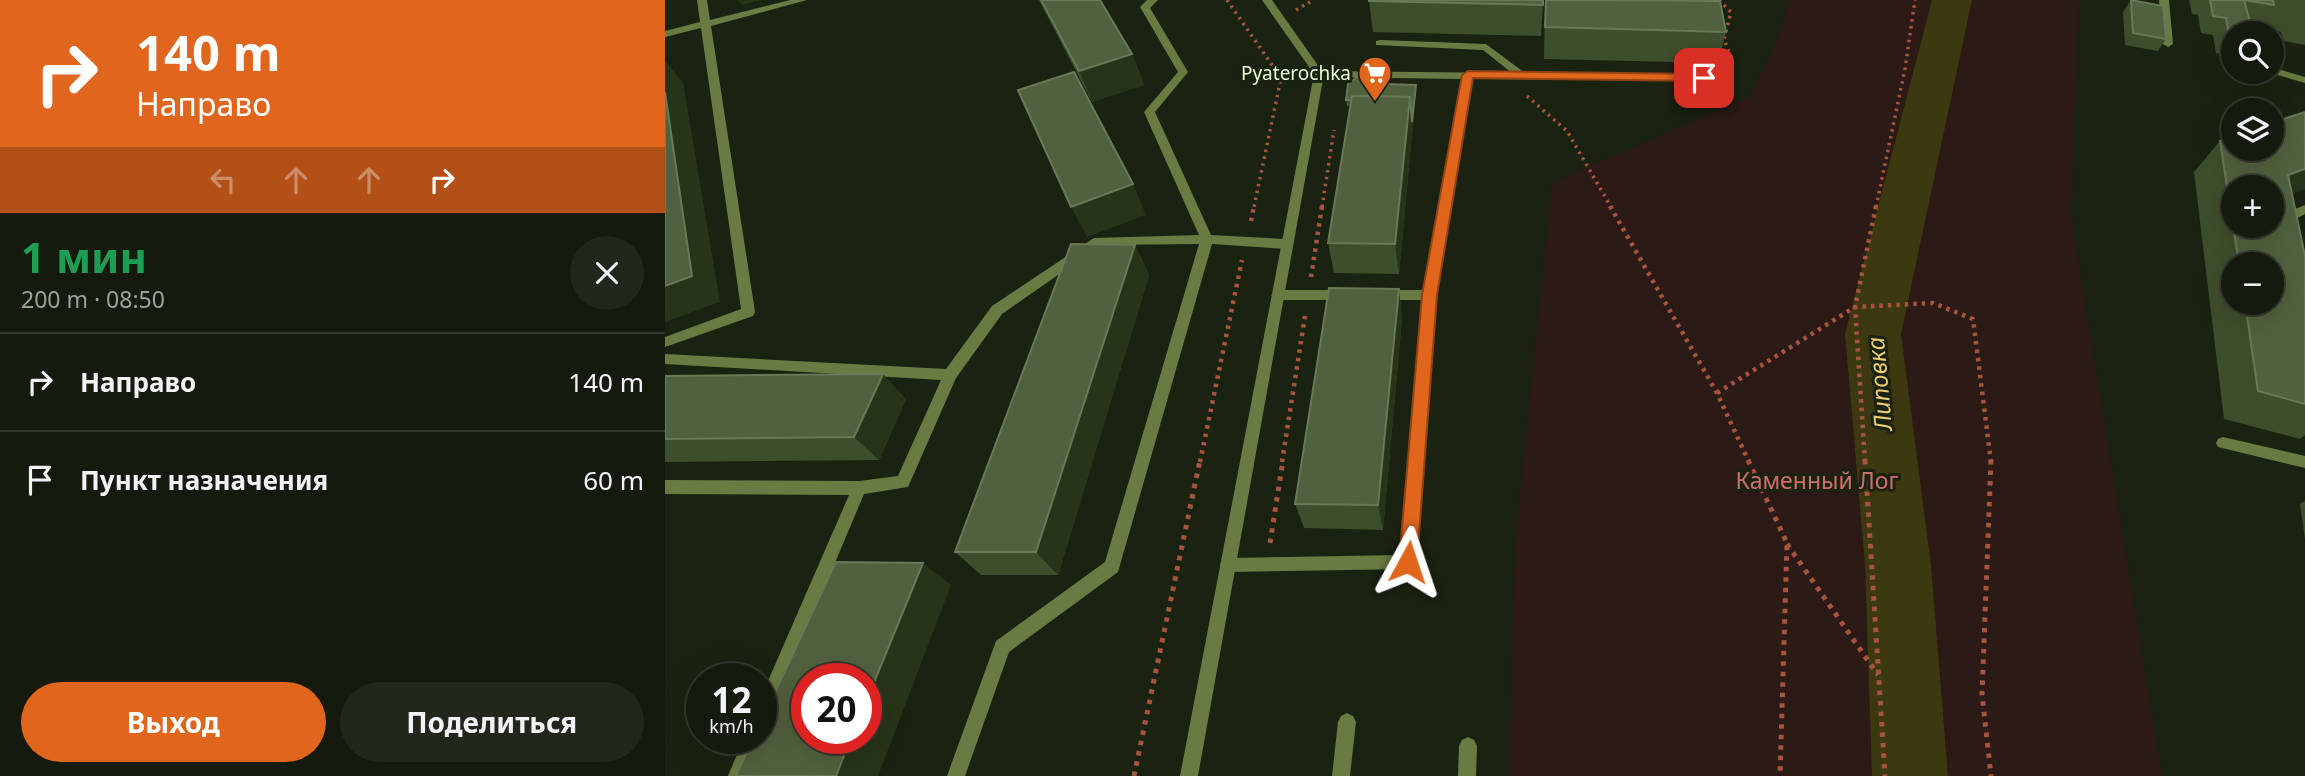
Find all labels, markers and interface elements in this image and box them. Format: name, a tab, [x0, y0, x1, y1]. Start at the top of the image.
text: 140 m	[136, 19, 281, 85]
map controls	[2221, 21, 2284, 315]
button: search	[2221, 21, 2284, 84]
icon: right	[21, 28, 112, 119]
pin	[1674, 48, 1734, 108]
supermarket icon: Pyaterochka	[1356, 54, 1394, 103]
icon: arrive	[1685, 59, 1723, 97]
place label: Pyaterochka	[1241, 60, 1351, 86]
text: Направо	[136, 82, 271, 125]
button: layers	[2221, 98, 2284, 161]
icon: left	[204, 161, 242, 199]
icon: ahead	[277, 161, 315, 199]
icon: ahead	[350, 161, 388, 199]
icon: right	[423, 161, 461, 199]
button: +	[2221, 175, 2284, 238]
text: 1 мин	[21, 228, 147, 285]
button: close	[570, 236, 644, 310]
button: −	[2221, 252, 2284, 315]
text: 200 m · 08:50	[21, 283, 165, 315]
water label: Липовка	[1858, 335, 1899, 434]
icon: right	[21, 363, 59, 401]
text: Направо	[80, 364, 196, 400]
text: 140 m	[568, 364, 644, 400]
icon: arrive	[21, 461, 59, 499]
text: Пункт назначения	[80, 462, 328, 498]
text: 60 m	[583, 462, 644, 498]
park label: Каменный Лог	[1735, 464, 1899, 496]
position arrow	[1371, 525, 1445, 599]
speed limit sign: 20	[791, 663, 882, 754]
text: 12	[711, 676, 752, 723]
button: Выход	[21, 682, 326, 762]
button: Поделиться	[340, 682, 644, 762]
text: km/h	[709, 714, 754, 738]

